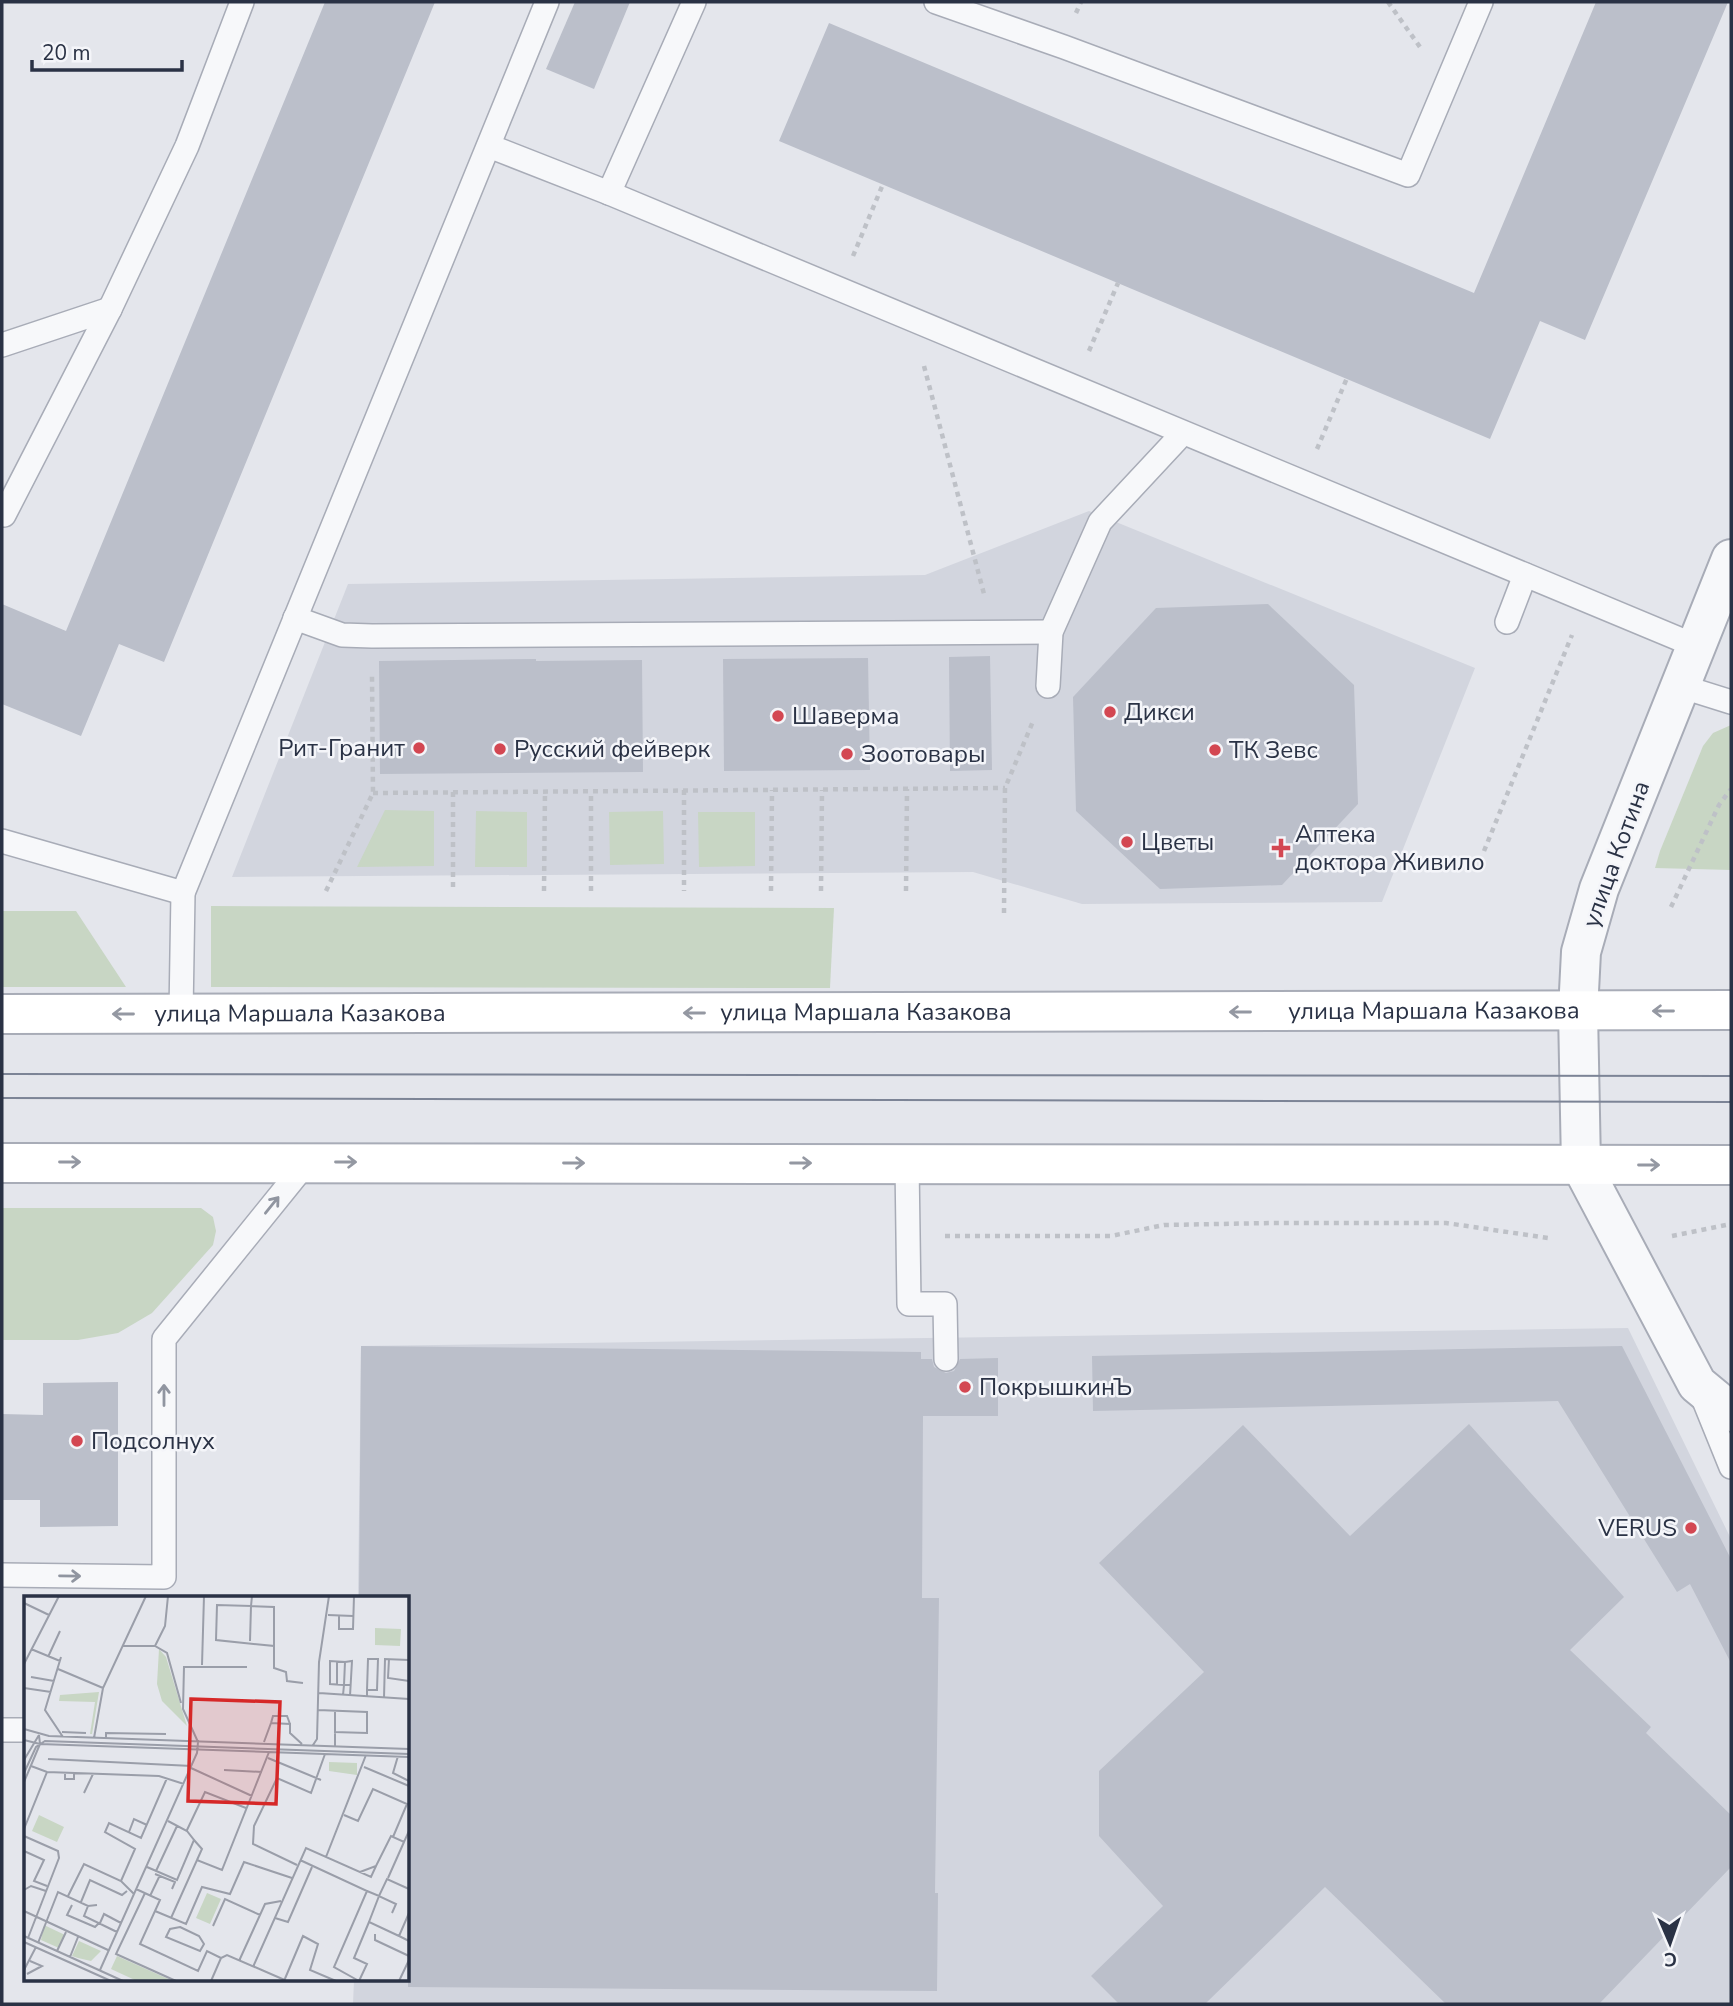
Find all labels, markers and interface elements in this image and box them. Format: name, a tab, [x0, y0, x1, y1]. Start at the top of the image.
scale bar	[32, 28, 182, 72]
text: 20 m	[42, 39, 91, 67]
place label: Дикси	[1124, 696, 1195, 728]
place label: Шаверма	[792, 700, 899, 732]
marker: Дикси	[1102, 704, 1118, 720]
marker: Шаверма	[770, 708, 786, 724]
place label: Рит-Гранит	[278, 732, 405, 764]
place label: Русский фейверк	[514, 733, 711, 765]
place label: ТК Зевс	[1229, 734, 1318, 766]
place label: Зоотовары	[861, 738, 986, 770]
marker: Рит-Гранит	[411, 740, 427, 756]
marker: Русский фейверк	[492, 741, 508, 757]
marker: ТК Зевс	[1207, 742, 1223, 758]
marker: Зоотовары	[839, 746, 855, 762]
street label: улица Котина	[1575, 776, 1657, 932]
place label: Аптека доктора Живило	[1295, 818, 1485, 878]
place label: Цветы	[1141, 826, 1214, 858]
marker: Цветы	[1119, 834, 1135, 850]
marker: Аптека доктора Живило	[1273, 840, 1289, 856]
street label: улица Маршала Казакова	[1288, 994, 1580, 1027]
street label: улица Маршала Казакова	[720, 996, 1012, 1028]
street label: улица Маршала Казакова	[154, 997, 446, 1030]
one-way arrow	[1652, 1004, 1675, 1017]
one-way arrow	[1229, 1005, 1252, 1019]
one-way arrow	[683, 1006, 706, 1020]
one-way arrow	[112, 1007, 135, 1021]
one-way arrow	[58, 1155, 81, 1169]
one-way arrow	[335, 1155, 358, 1169]
one-way arrow	[562, 1156, 585, 1170]
one-way arrow	[790, 1156, 813, 1170]
one-way arrow	[1637, 1158, 1660, 1172]
one-way arrow	[265, 1197, 280, 1215]
place label: ПокрышкинЪ	[979, 1371, 1132, 1403]
marker: ПокрышкинЪ	[957, 1379, 973, 1395]
one-way arrow	[157, 1383, 171, 1406]
place label: Подсолнух	[91, 1425, 215, 1457]
marker: Подсолнух	[69, 1433, 85, 1449]
place label: VERUS	[1597, 1512, 1677, 1544]
marker: VERUS	[1683, 1520, 1699, 1536]
one-way arrow	[58, 1569, 81, 1583]
inset map	[24, 1596, 410, 1982]
north arrow	[1635, 1908, 1705, 1978]
text: С	[1664, 1946, 1677, 1972]

